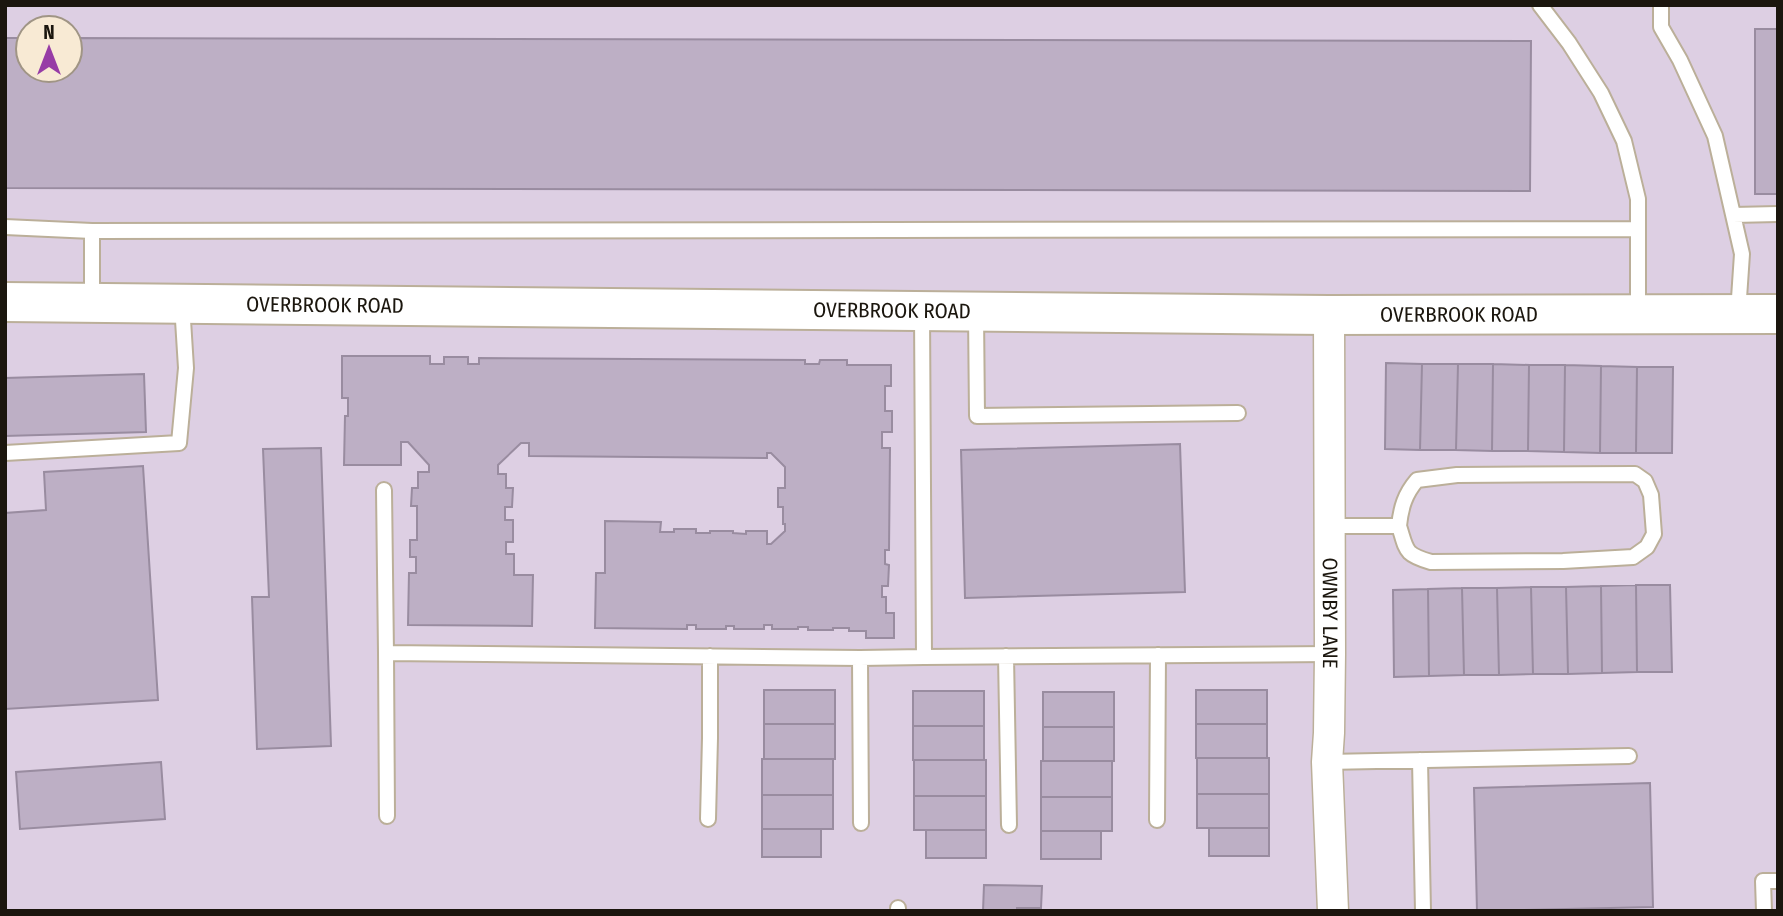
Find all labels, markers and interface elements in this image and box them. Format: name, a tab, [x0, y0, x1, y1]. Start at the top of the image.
north arrow	[14, 14, 84, 84]
text: N	[43, 21, 55, 44]
street label: OVERBROOK ROAD	[246, 291, 404, 319]
street label: OVERBROOK ROAD	[813, 297, 971, 324]
street label: OVERBROOK ROAD	[1380, 302, 1538, 328]
street label: OWNBY LANE	[1317, 557, 1343, 669]

